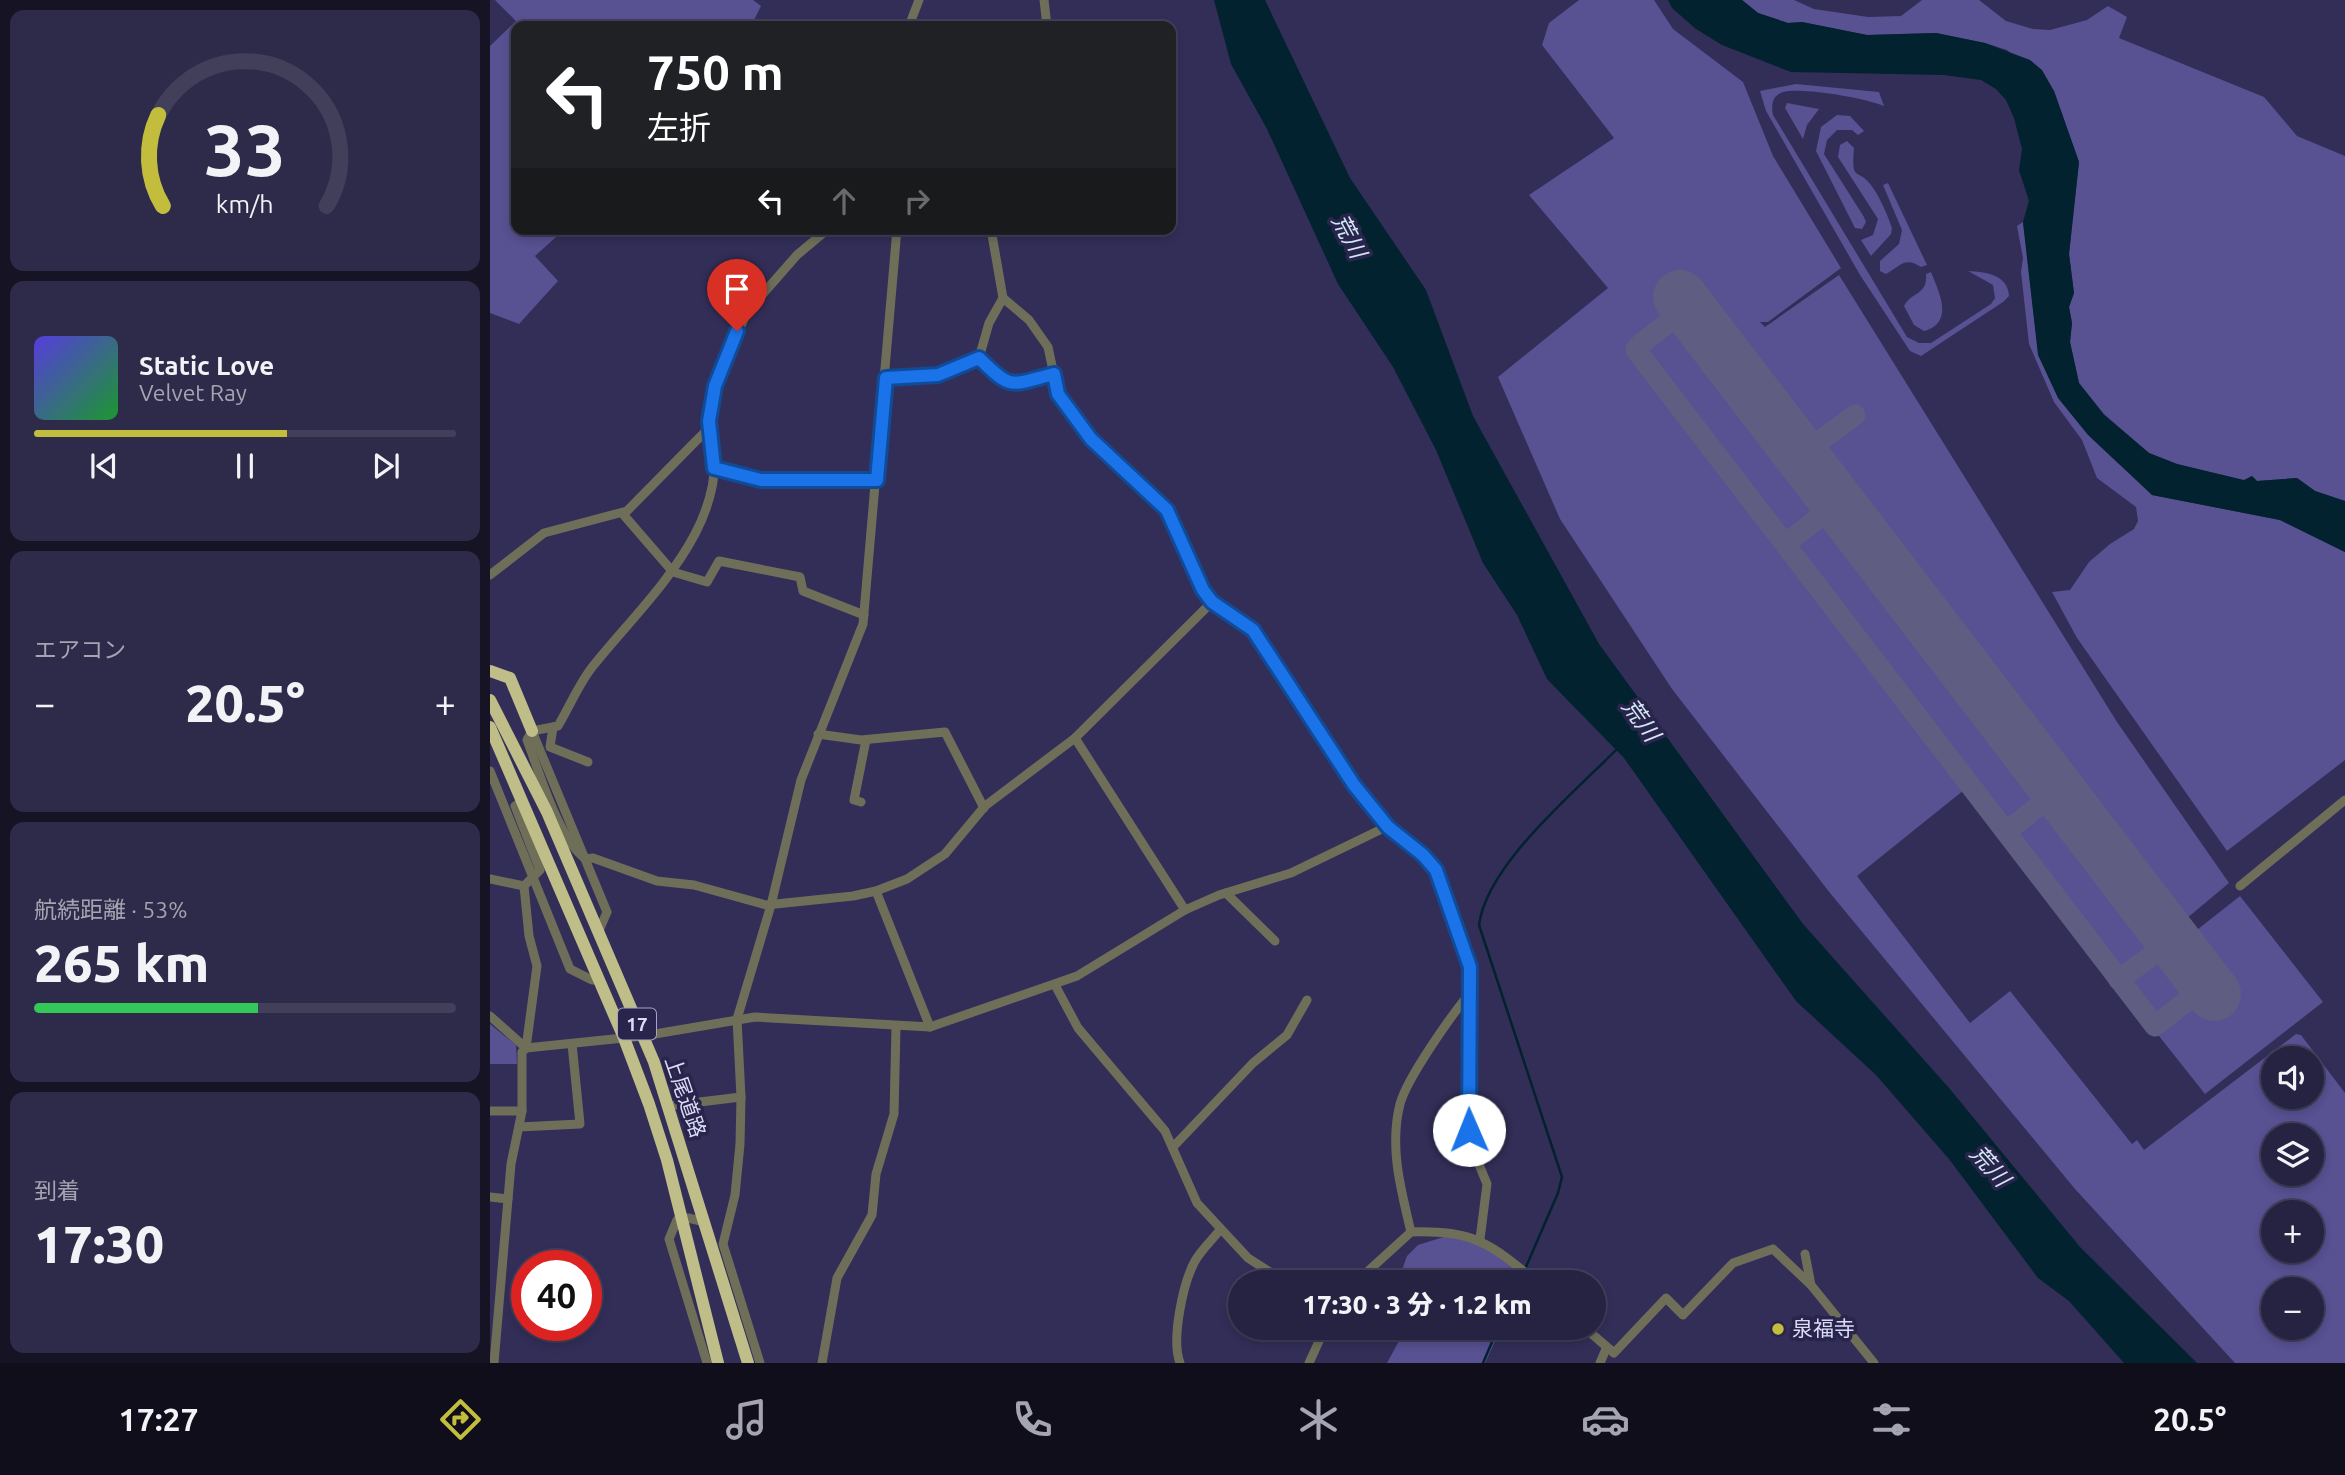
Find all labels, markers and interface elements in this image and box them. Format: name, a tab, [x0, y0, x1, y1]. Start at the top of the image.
text: 750 m	[647, 44, 784, 99]
icon: left	[532, 49, 623, 140]
text: 33	[204, 109, 286, 191]
text: 左折	[647, 109, 711, 145]
icon: left	[752, 182, 790, 220]
icon: ahead	[825, 182, 863, 220]
icon: right	[898, 182, 936, 220]
text: km/h	[216, 190, 274, 218]
water label: 荒川	[1328, 210, 1373, 265]
pin	[707, 259, 767, 331]
icon: arrive	[718, 270, 756, 308]
text: Static Love	[139, 351, 274, 380]
text: Velvet Ray	[139, 380, 247, 405]
icon: previous	[85, 447, 123, 485]
icon: pause	[226, 447, 264, 485]
icon: next	[367, 447, 405, 485]
text: エアコン	[34, 637, 126, 662]
text: 20.5°	[185, 674, 305, 732]
text: −	[34, 682, 55, 724]
text: +	[435, 682, 456, 724]
water label: 荒川	[1618, 694, 1667, 748]
text: 航続距離 · 53%	[34, 897, 187, 922]
text: 265 km	[34, 934, 209, 992]
road number: 17	[618, 1008, 656, 1040]
map controls	[2261, 1046, 2324, 1340]
button: sound	[2261, 1046, 2324, 1109]
street label: 上尾道路	[661, 1053, 711, 1140]
position arrow	[1432, 1093, 1506, 1167]
button: layers	[2261, 1123, 2324, 1186]
water label: 荒川	[1966, 1140, 2017, 1193]
text: 到着	[34, 1178, 80, 1203]
button: +	[2261, 1200, 2324, 1263]
text: 17:30	[34, 1215, 164, 1273]
speed limit sign: 40	[511, 1250, 602, 1341]
button: −	[2261, 1277, 2324, 1340]
text: 17:30 · 3 分 · 1.2 km	[1302, 1290, 1532, 1319]
place label: 泉福寺	[1792, 1316, 1855, 1340]
marker: 泉福寺	[1770, 1321, 1786, 1337]
icon: directions	[436, 1395, 485, 1444]
icon: music	[722, 1395, 771, 1444]
icon: phone	[1008, 1395, 1057, 1444]
icon: climate	[1294, 1395, 1343, 1444]
icon: car	[1581, 1395, 1630, 1444]
icon: filters	[1867, 1395, 1916, 1444]
text: 17:27	[119, 1401, 199, 1437]
text: 20.5°	[2153, 1401, 2226, 1437]

